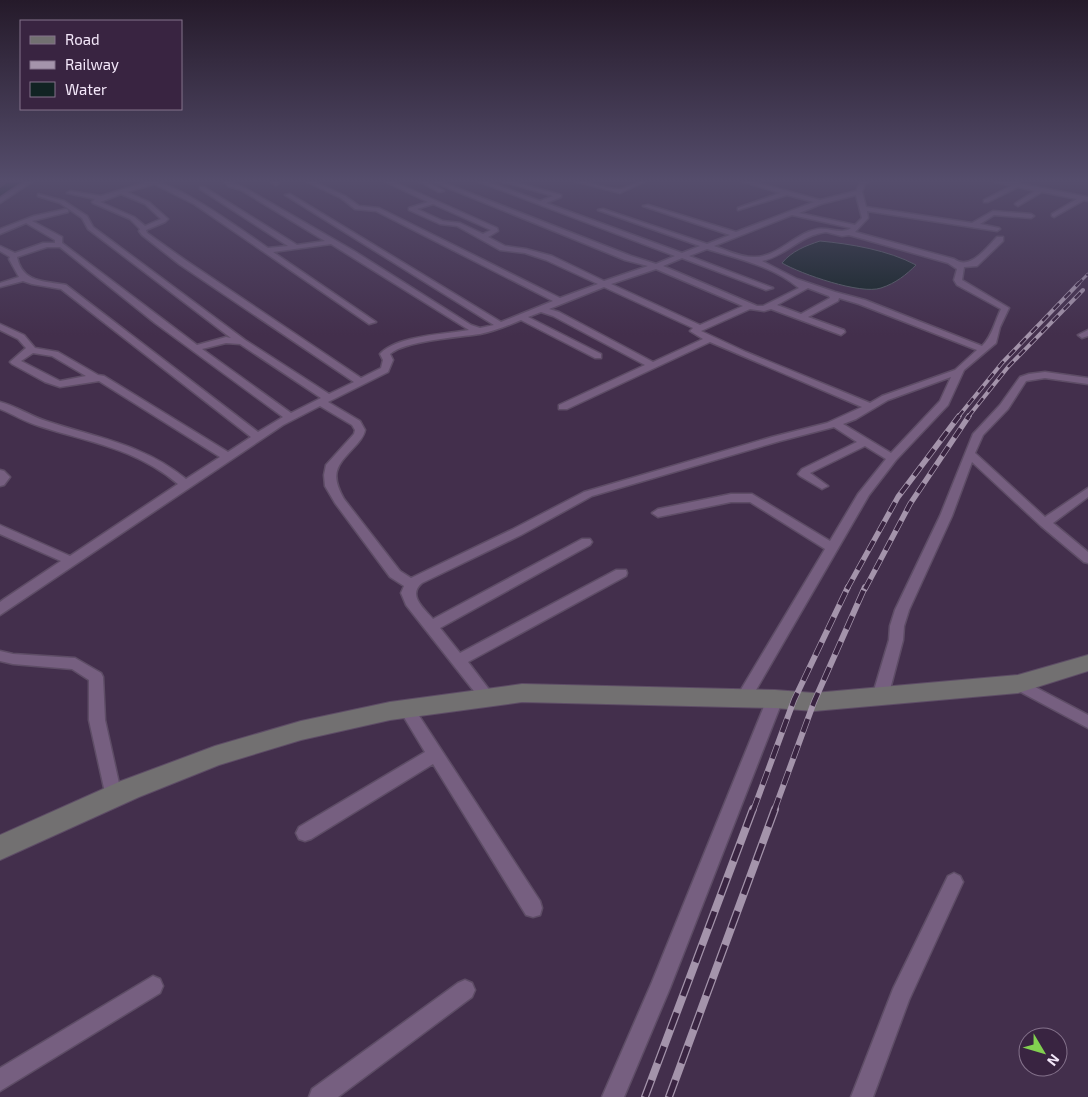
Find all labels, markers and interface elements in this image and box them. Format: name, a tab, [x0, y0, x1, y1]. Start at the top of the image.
legend	[20, 20, 182, 110]
text: Road	[65, 30, 100, 48]
text: Railway	[65, 55, 119, 73]
text: Water	[65, 80, 107, 98]
north arrow	[1018, 1027, 1068, 1077]
text: N	[1044, 1051, 1063, 1070]

